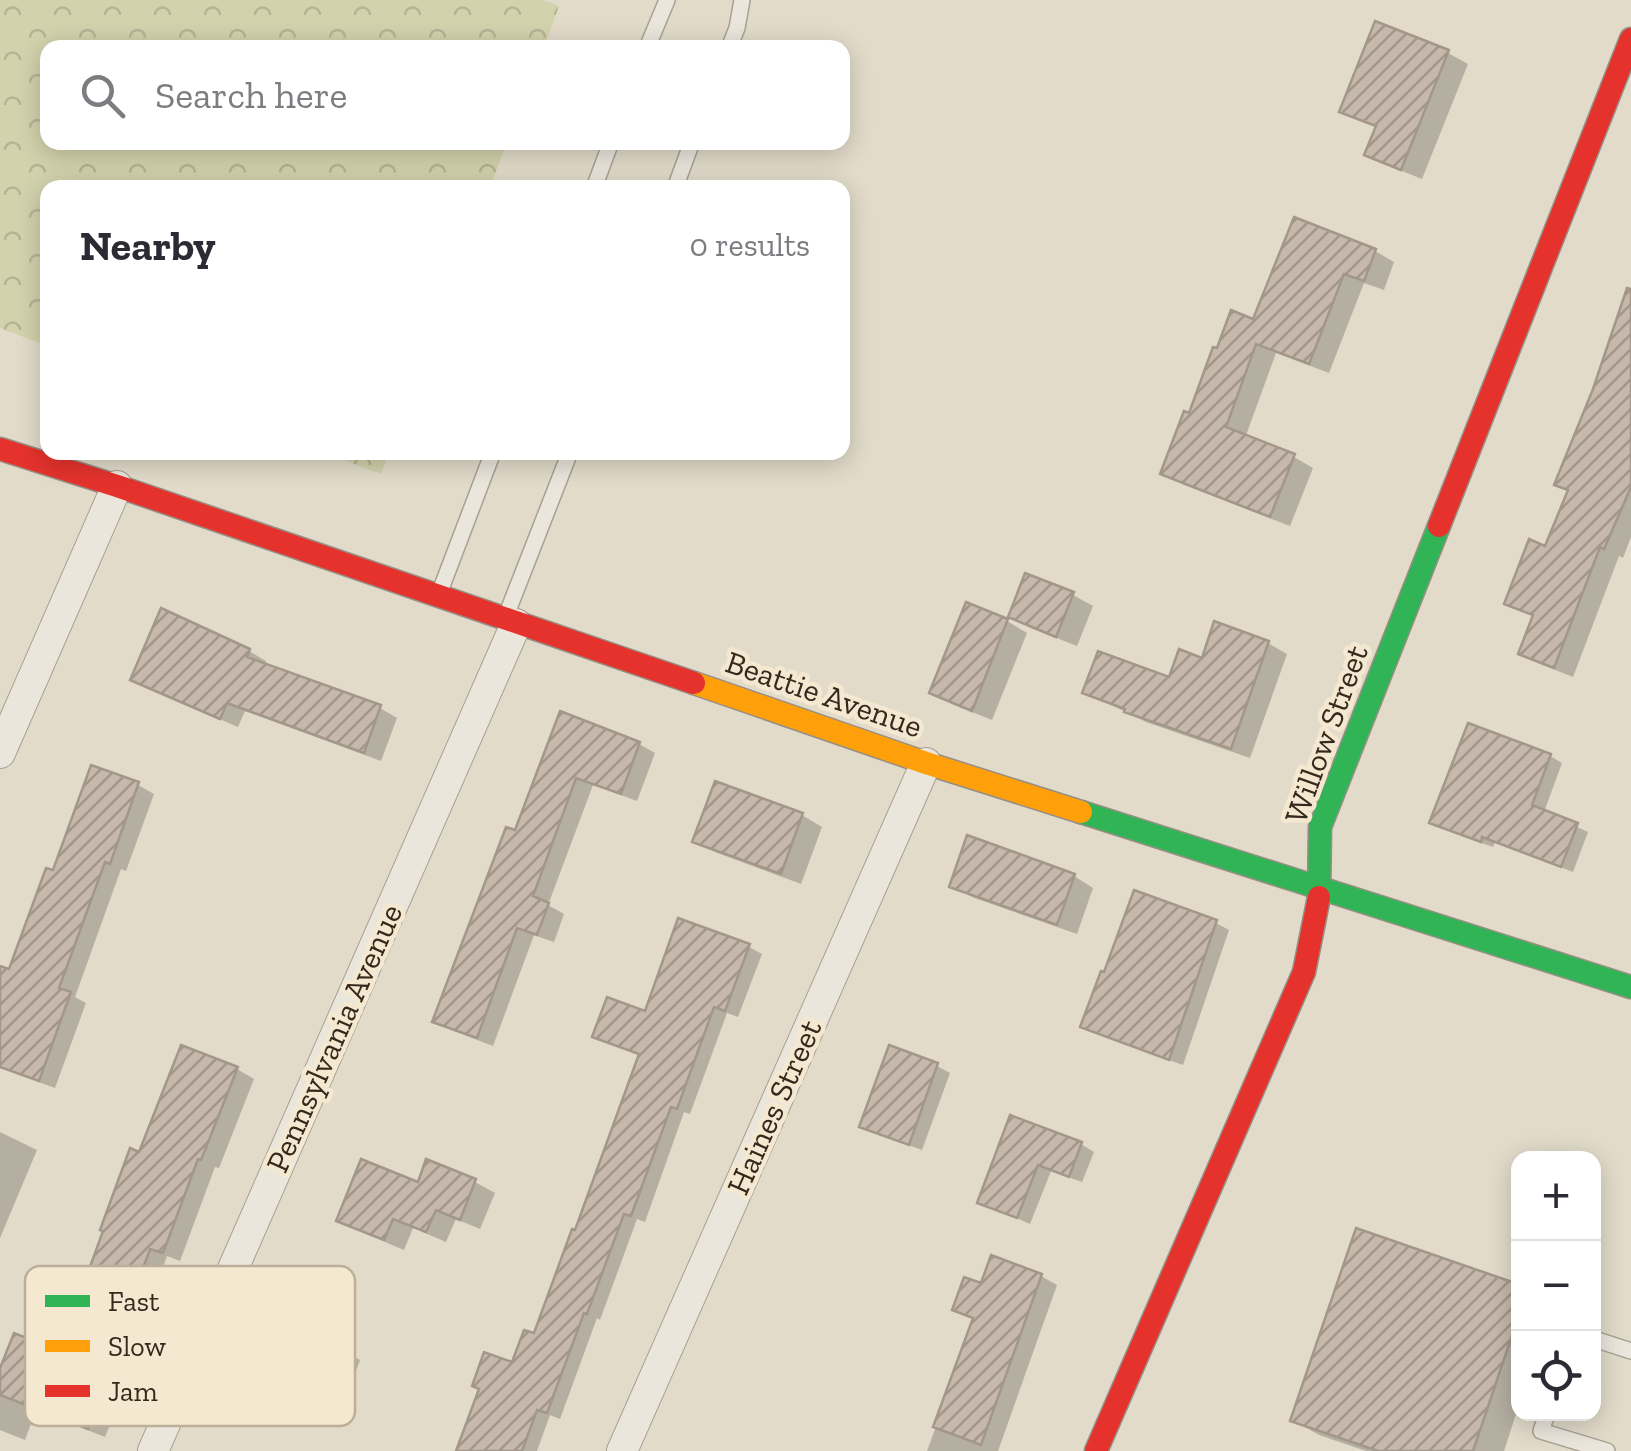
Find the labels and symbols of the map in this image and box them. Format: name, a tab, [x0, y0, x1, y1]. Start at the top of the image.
street label: Willow Street	[1276, 640, 1376, 828]
street label: Beattie Avenue	[721, 643, 927, 745]
street label: Pennsylvania Avenue	[258, 898, 410, 1178]
street label: Haines Street	[719, 1014, 829, 1200]
legend	[25, 1266, 355, 1426]
text: Fast	[108, 1285, 160, 1318]
text: Slow	[108, 1330, 166, 1363]
text: Jam	[108, 1375, 158, 1408]

